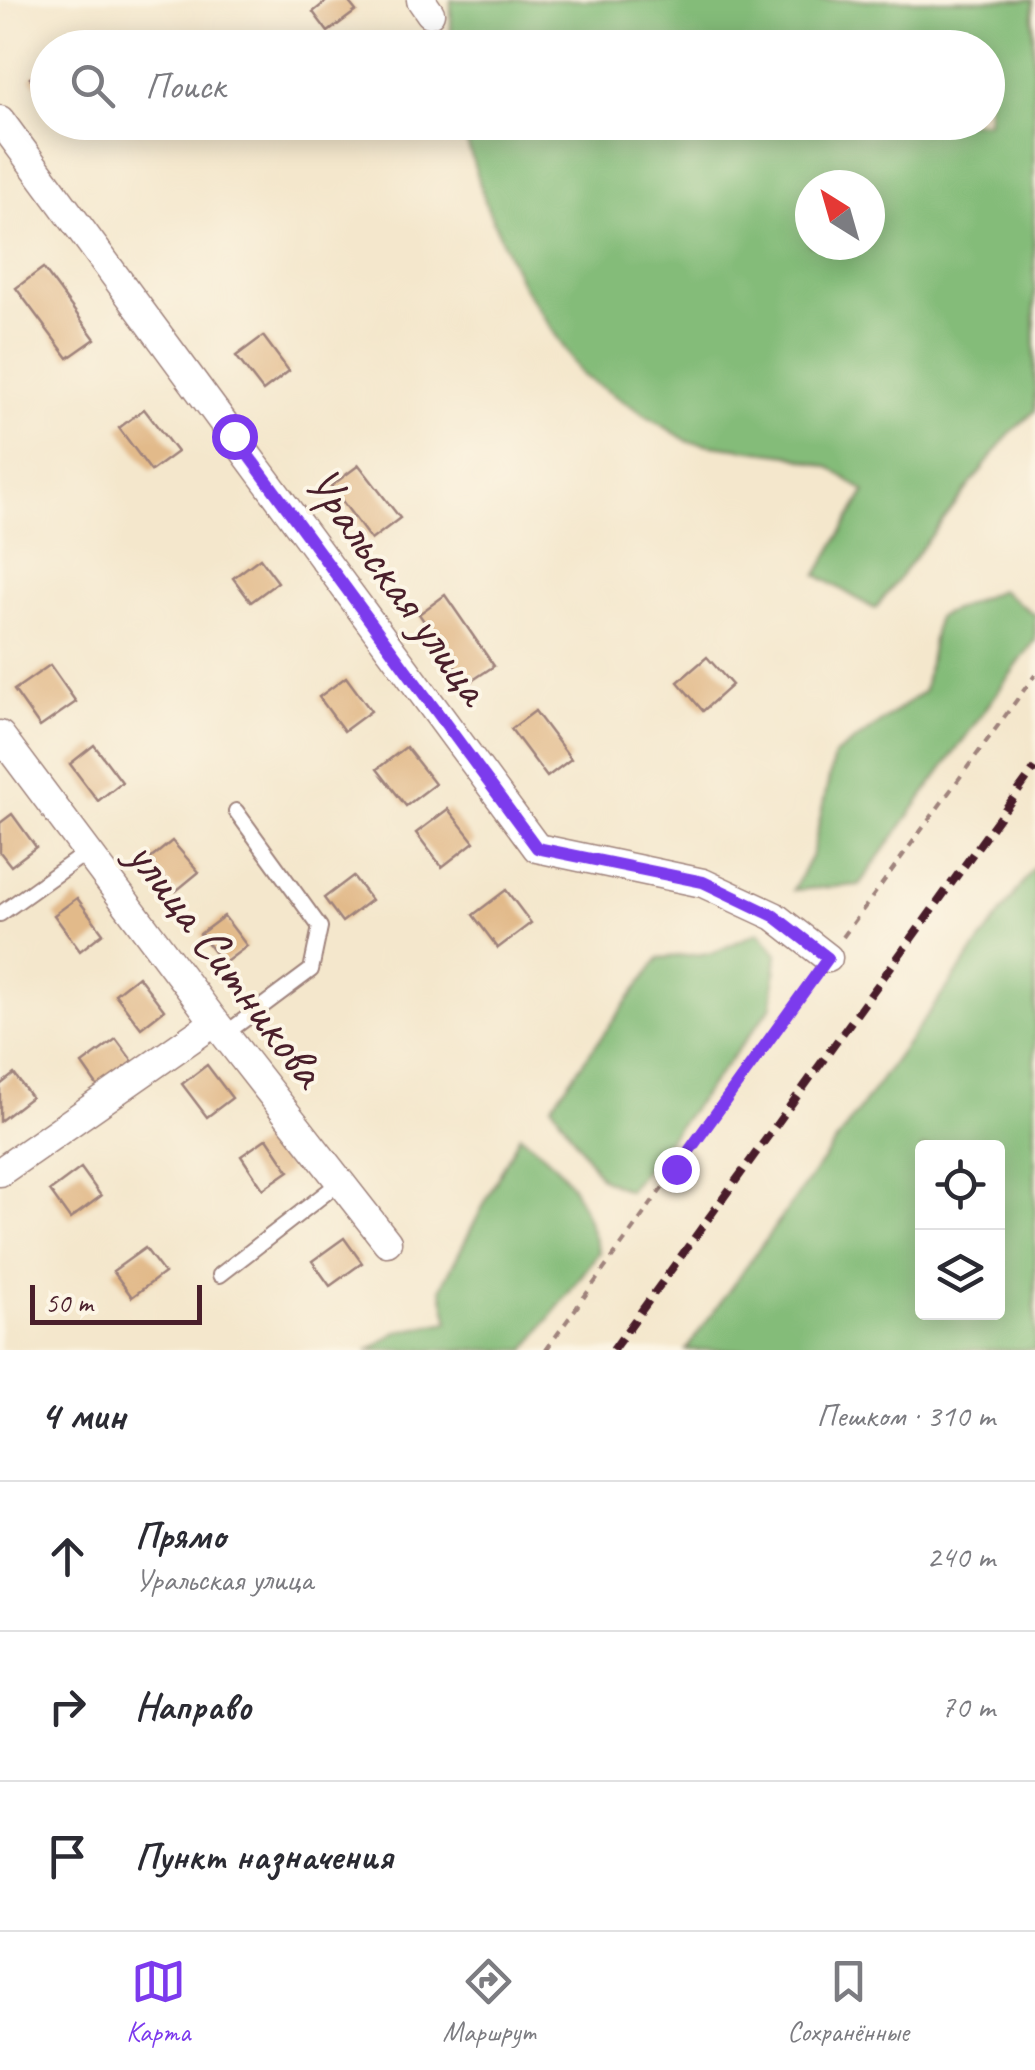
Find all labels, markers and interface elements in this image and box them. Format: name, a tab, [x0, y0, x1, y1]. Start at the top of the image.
search box	[30, 30, 1005, 140]
icon: search	[65, 58, 120, 113]
text: Поиск	[145, 62, 225, 109]
north arrow	[795, 170, 885, 260]
route start	[212, 414, 258, 460]
street label: Уральская улица	[291, 454, 508, 719]
street label: улица Ситникова	[112, 825, 342, 1101]
map controls	[915, 1140, 1005, 1320]
button: locate	[915, 1140, 1005, 1230]
route end	[654, 1147, 700, 1193]
button: layers	[915, 1230, 1005, 1320]
scale bar	[30, 1280, 202, 1324]
text: 50 m	[45, 1285, 93, 1320]
text: 4 мин	[40, 1389, 125, 1442]
text: Пешком · 310 m	[816, 1395, 995, 1436]
text: Прямо	[135, 1512, 225, 1559]
icon: ahead	[40, 1529, 95, 1584]
text: 240 m	[926, 1536, 995, 1577]
text: Уральская улица	[135, 1559, 313, 1600]
icon: right	[40, 1679, 95, 1734]
text: Направо	[135, 1683, 251, 1730]
text: 70 m	[941, 1686, 995, 1727]
icon: arrive	[40, 1829, 95, 1884]
text: Пункт назначения	[135, 1833, 392, 1880]
tab: Карта	[126, 1954, 190, 2049]
tab: Маршрут	[443, 1954, 535, 2049]
tab: Сохранённые	[787, 1954, 909, 2049]

